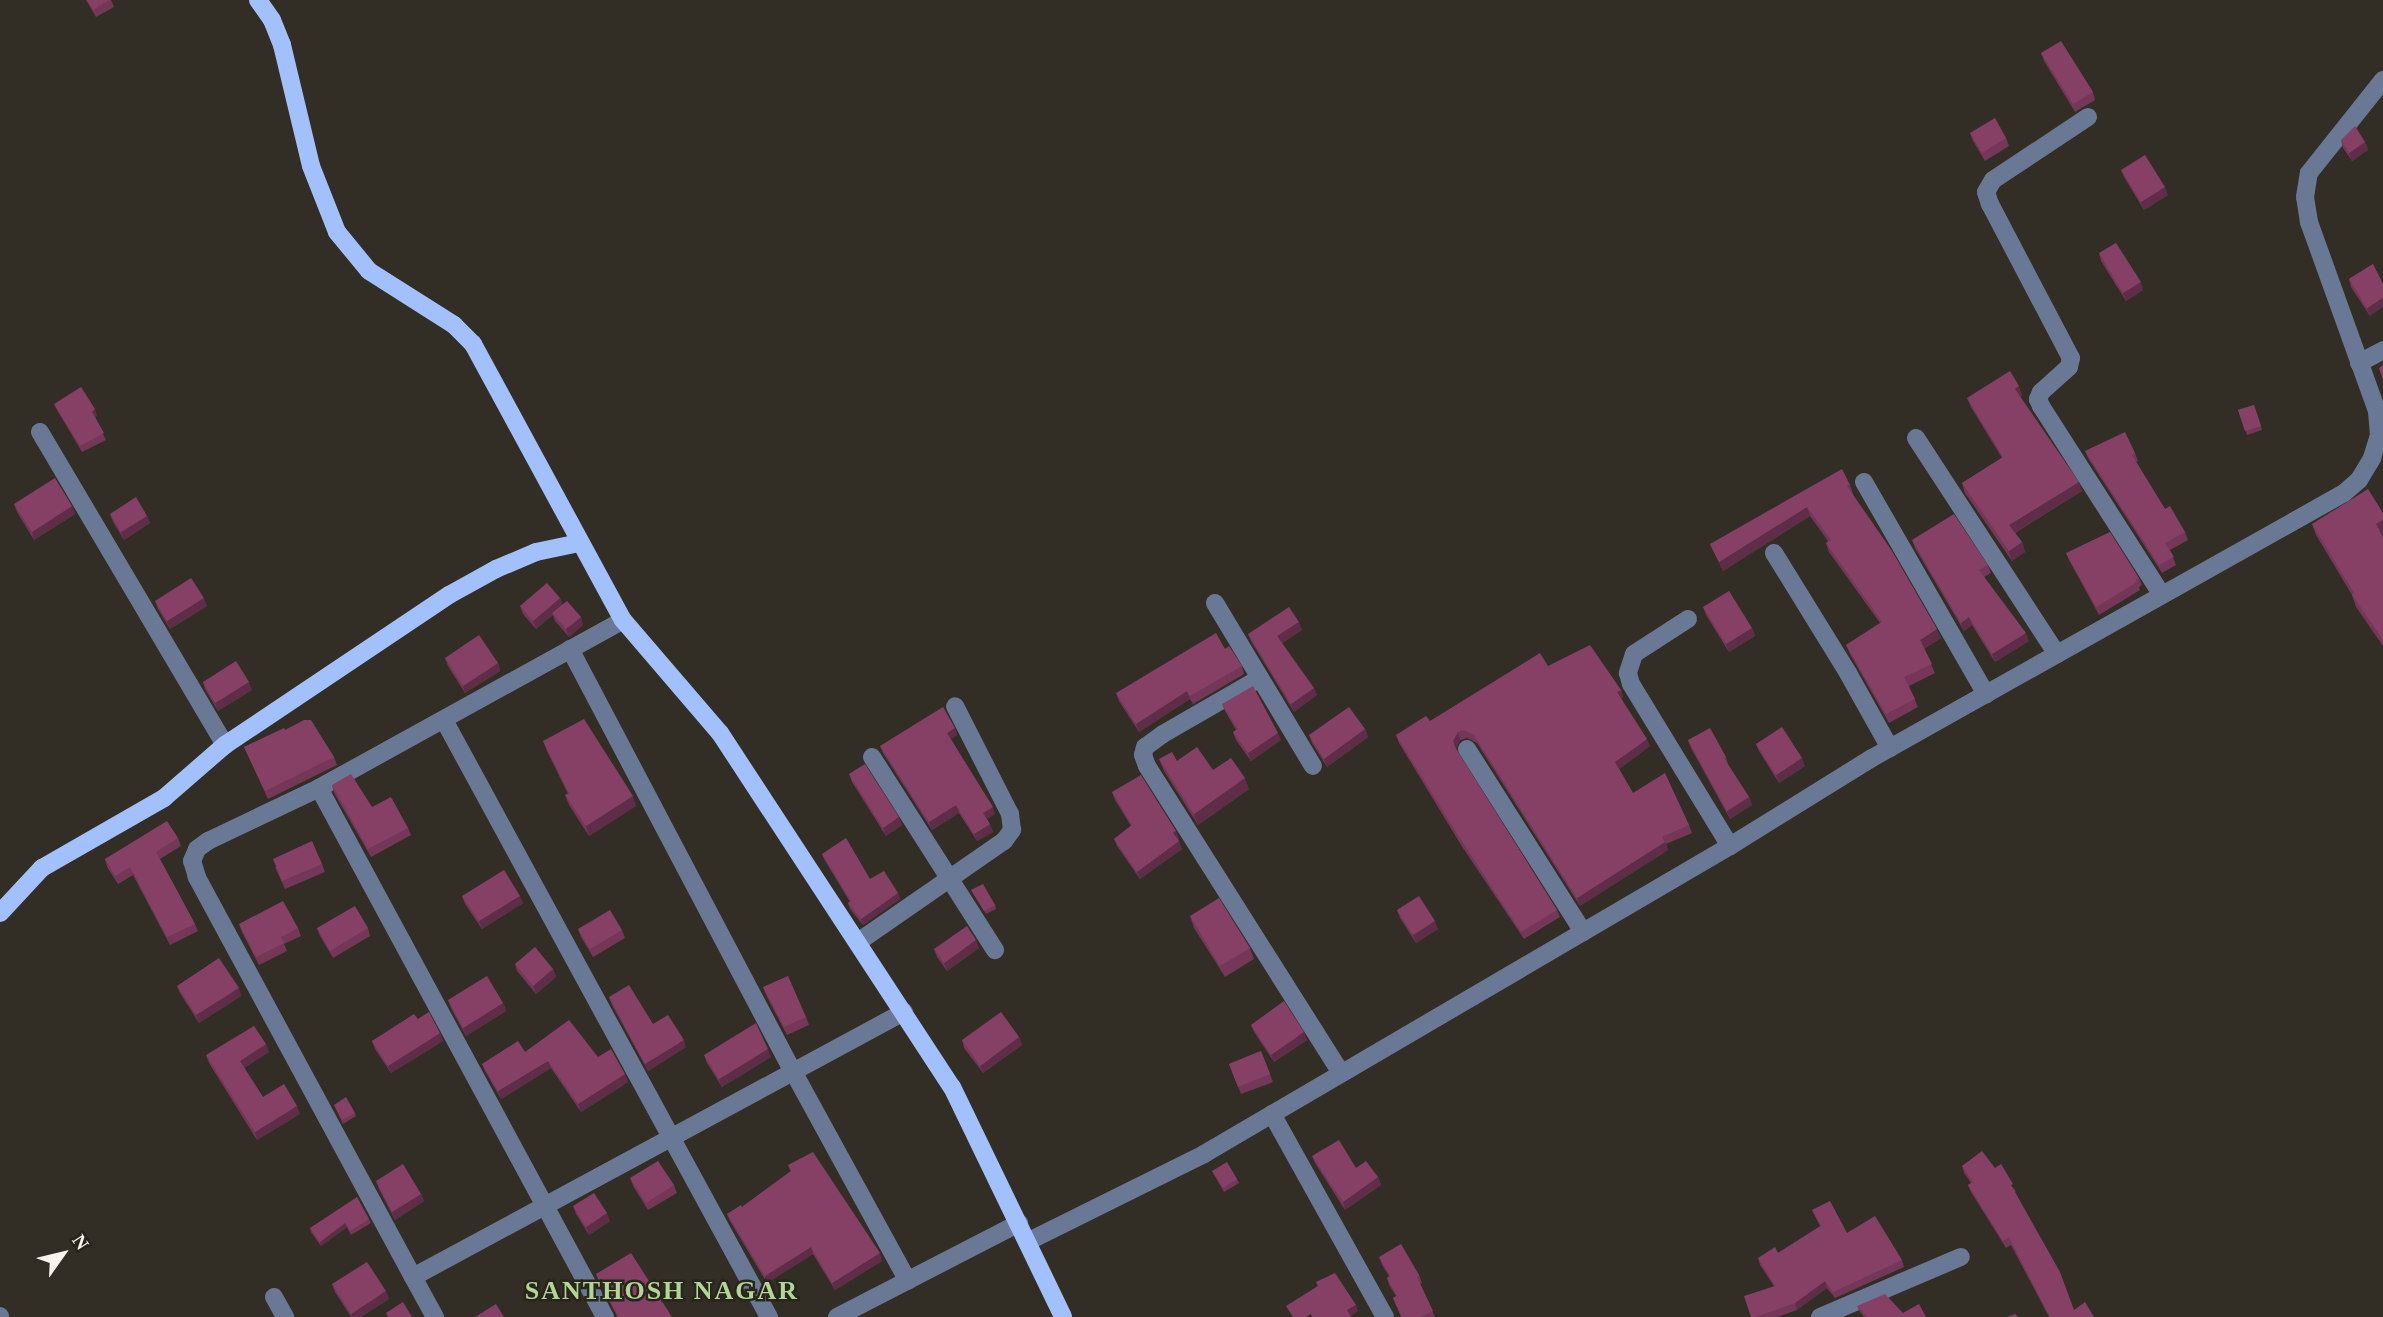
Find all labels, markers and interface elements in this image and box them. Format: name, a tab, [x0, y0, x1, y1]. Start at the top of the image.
north arrow	[28, 1219, 98, 1289]
text: N	[68, 1230, 93, 1254]
district label: SANTHOSH NAGAR	[527, 1275, 797, 1307]

